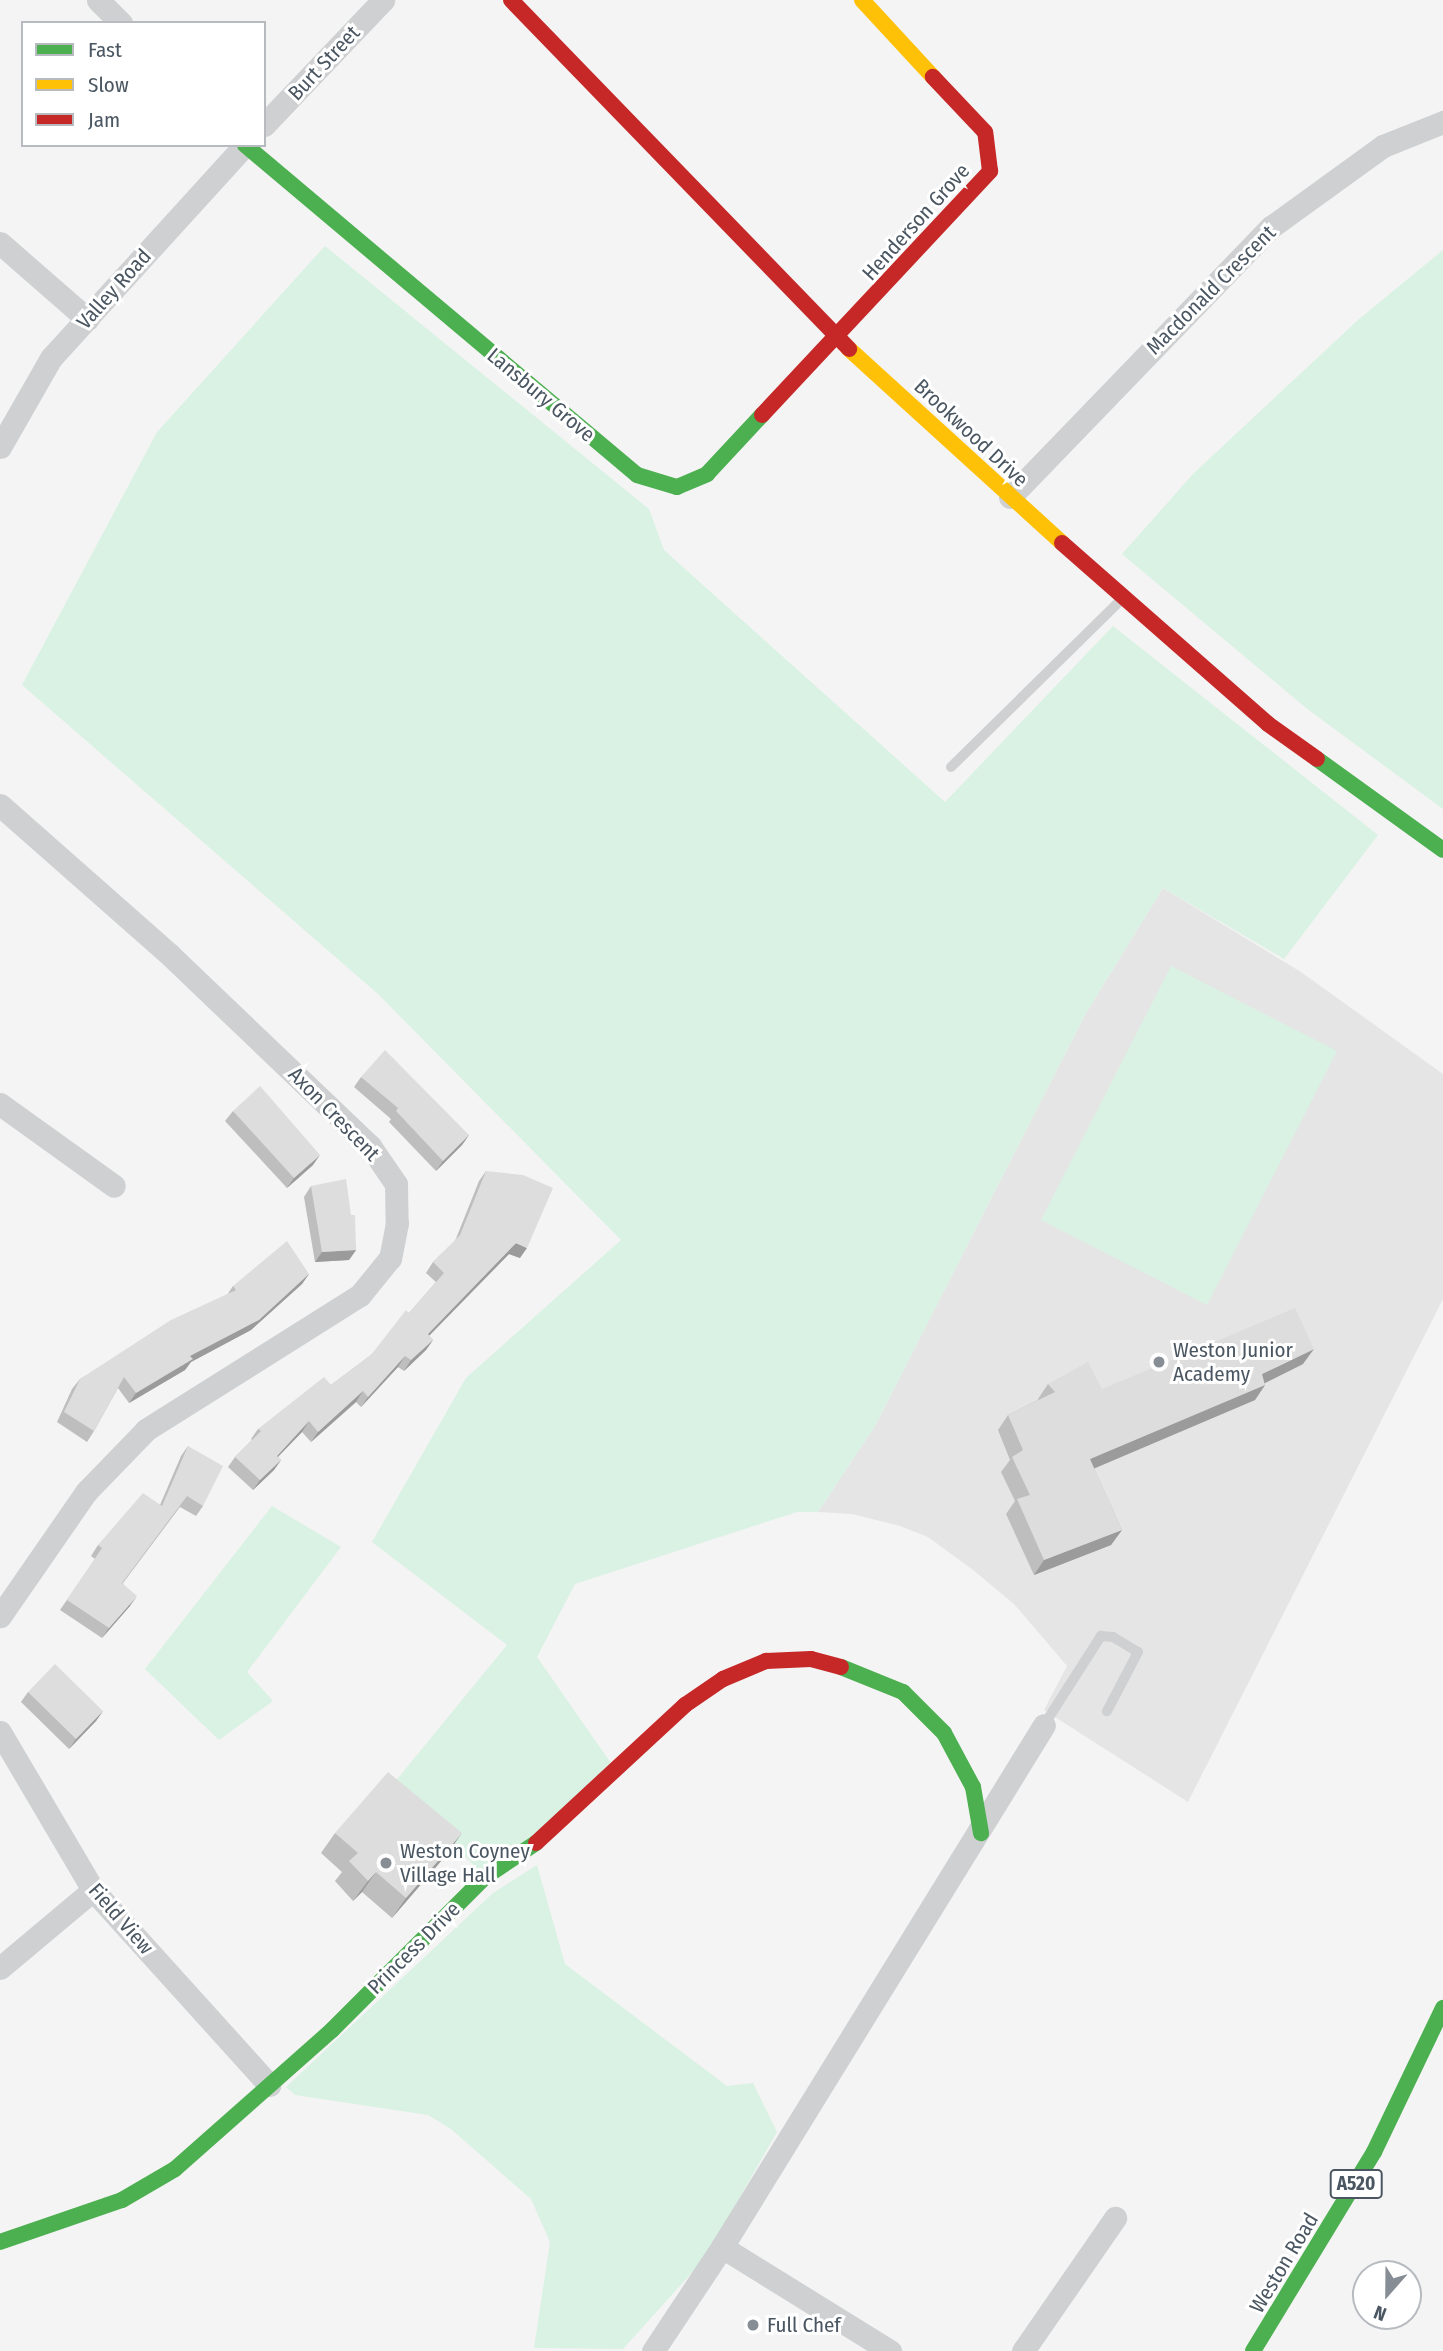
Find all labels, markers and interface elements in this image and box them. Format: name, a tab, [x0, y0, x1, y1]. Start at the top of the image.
street label: Burt Street	[283, 20, 365, 106]
legend	[21, 21, 266, 147]
text: Fast	[88, 37, 122, 63]
text: Slow	[88, 72, 129, 98]
text: Jam	[88, 107, 120, 133]
street label: Henderson Grove	[857, 158, 975, 286]
street label: Macdonald Crescent	[1141, 220, 1281, 360]
street label: Valley Road	[72, 244, 156, 334]
street label: Lansbury Grove	[482, 343, 600, 447]
street label: Brookwood Drive	[909, 374, 1033, 492]
street label: Axon Crescent	[283, 1062, 385, 1166]
place label: Weston Junior Academy	[1173, 1337, 1293, 1387]
marker: Weston Junior Academy	[1151, 1354, 1167, 1370]
place label: Weston Coyney Village Hall	[400, 1838, 530, 1888]
marker: Weston Coyney Village Hall	[378, 1855, 394, 1871]
street label: Field View	[83, 1878, 159, 1960]
street label: Princess Drive	[363, 1897, 465, 1999]
road number: A520	[1328, 2168, 1384, 2200]
street label: Weston Road	[1244, 2209, 1324, 2317]
north arrow	[1352, 2260, 1422, 2330]
text: N	[1371, 2300, 1389, 2326]
place label: Full Chef	[767, 2312, 841, 2338]
marker: Full Chef	[745, 2317, 761, 2333]

